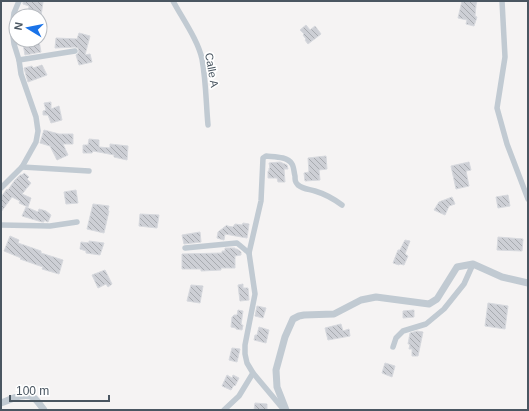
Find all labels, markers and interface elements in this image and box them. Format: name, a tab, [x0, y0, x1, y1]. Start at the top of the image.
north arrow	[8, 8, 48, 48]
text: N	[12, 21, 25, 31]
street label: Calle A	[203, 52, 221, 89]
scale bar	[10, 377, 109, 403]
text: 100 m	[16, 384, 49, 398]

